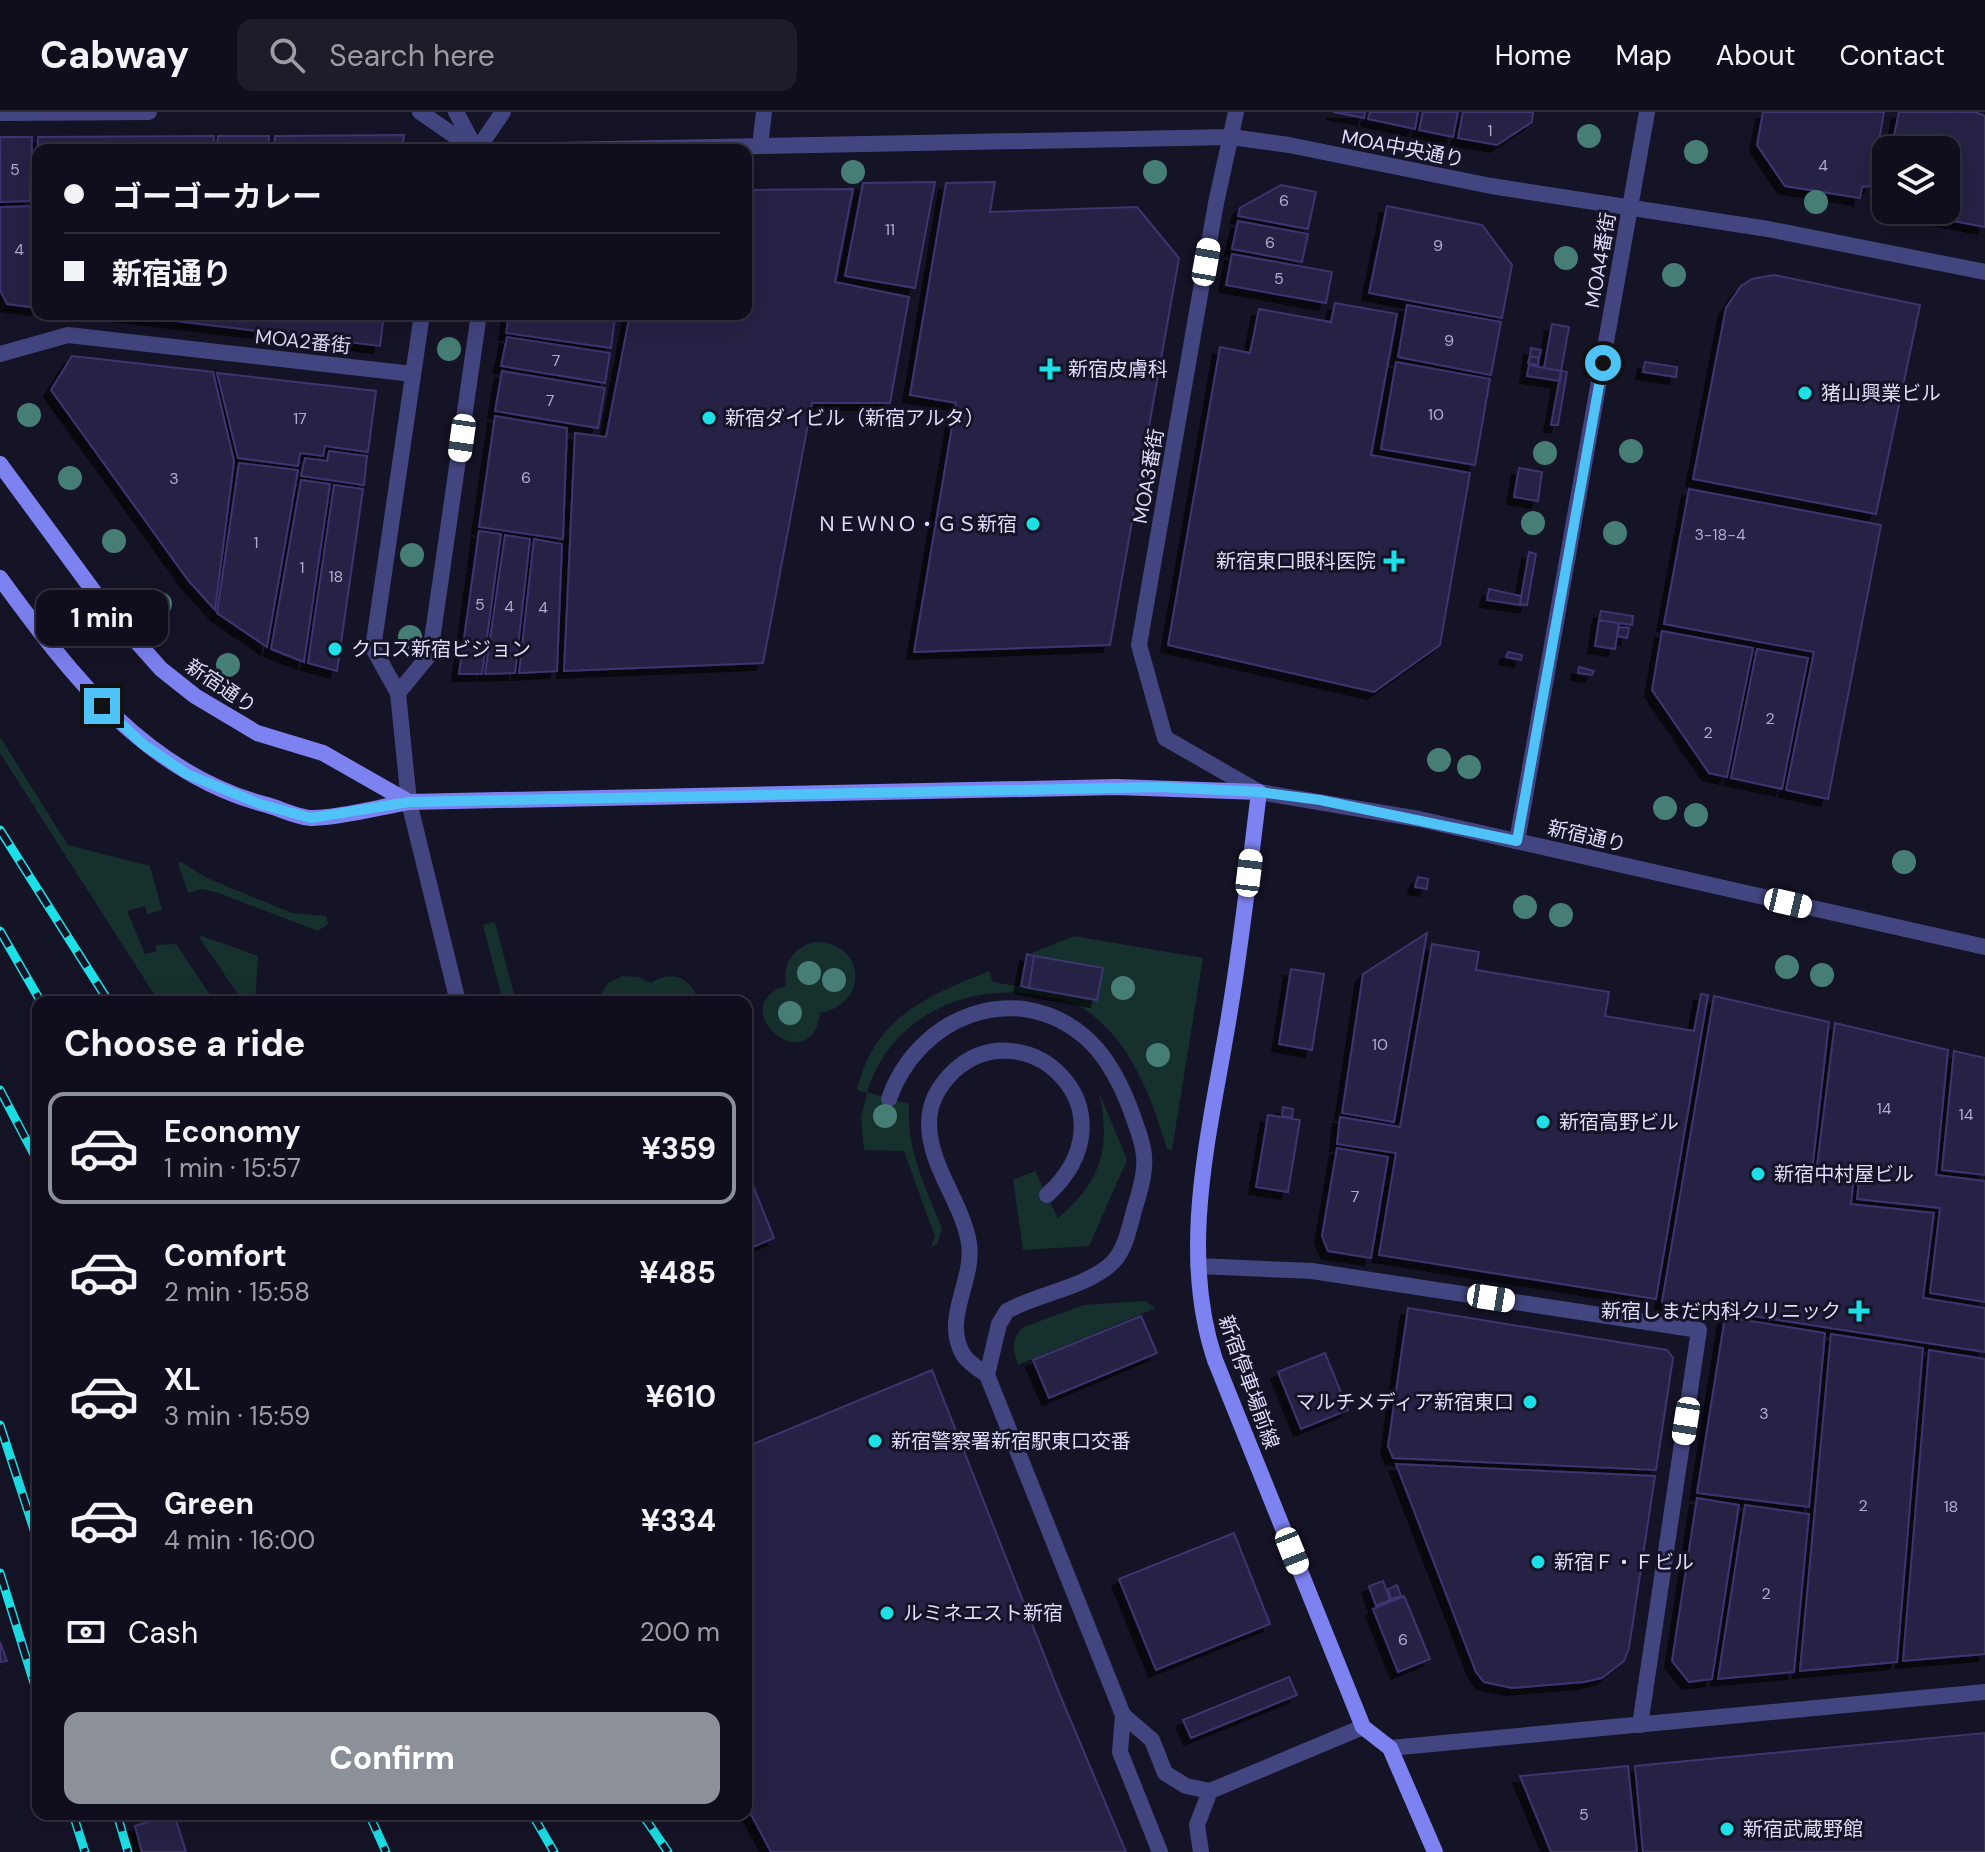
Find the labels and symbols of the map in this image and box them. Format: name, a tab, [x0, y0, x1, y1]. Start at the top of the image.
house number: 1	[1488, 120, 1493, 141]
street label: MOA中央通り	[1339, 123, 1467, 173]
house number: 4	[1818, 155, 1828, 176]
house number: 5	[10, 159, 20, 180]
house number: 6	[1279, 190, 1289, 211]
street label: MOA4番街	[1579, 210, 1621, 310]
house number: 11	[885, 219, 895, 240]
house number: 6	[1265, 232, 1275, 253]
house number: 9	[1433, 235, 1443, 256]
car	[1190, 236, 1222, 288]
house number: 4	[14, 239, 24, 260]
house number: 5	[1274, 268, 1284, 289]
street label: MOA2番街	[254, 323, 352, 359]
house number: 9	[1444, 330, 1454, 351]
route start	[1585, 345, 1621, 381]
house number: 7	[552, 350, 560, 371]
place label: 新宿皮膚科	[1068, 356, 1168, 382]
marker: 新宿皮膚科	[1039, 358, 1061, 380]
place label: 猪山興業ビル	[1821, 380, 1941, 406]
marker: 猪山興業ビル	[1796, 384, 1814, 402]
house number: 7	[546, 390, 554, 411]
house number: 10	[1428, 404, 1444, 425]
place label: 新宿ダイビル（新宿アルタ）	[725, 405, 985, 431]
house number: 17	[293, 408, 307, 429]
marker: 新宿ダイビル（新宿アルタ）	[700, 409, 718, 427]
car	[447, 413, 477, 463]
street label: MOA3番街	[1127, 426, 1169, 526]
house number: 6	[521, 467, 531, 488]
house number: 3	[169, 468, 179, 489]
place label: ＮＥＷＮＯ・ＧＳ新宿	[817, 511, 1017, 537]
marker: ＮＥＷＮＯ・ＧＳ新宿	[1024, 515, 1042, 533]
house number: 3-18-4	[1694, 524, 1746, 545]
house number: 1	[254, 532, 259, 553]
place label: 新宿東口眼科医院	[1216, 548, 1376, 574]
marker: 新宿東口眼科医院	[1383, 550, 1405, 572]
house number: 1	[300, 557, 305, 578]
house number: 18	[329, 566, 343, 587]
callout: 1 min	[36, 590, 168, 646]
house number: 5	[475, 594, 485, 615]
house number: 4	[504, 596, 514, 617]
house number: 4	[538, 597, 548, 618]
place label: クロス新宿ビジョン	[351, 636, 531, 662]
marker: クロス新宿ビジョン	[326, 640, 344, 658]
street label: 新宿通り	[181, 653, 261, 719]
route end	[84, 688, 120, 724]
house number: 2	[1765, 708, 1775, 729]
house number: 2	[1703, 722, 1713, 743]
street label: 新宿通り	[1545, 814, 1629, 858]
car	[1234, 848, 1264, 898]
car	[1762, 886, 1814, 920]
house number: 10	[1372, 1034, 1388, 1055]
house number: 14	[1877, 1098, 1892, 1119]
house number: 14	[1959, 1104, 1974, 1125]
place label: 新宿高野ビル	[1559, 1109, 1679, 1135]
marker: 新宿高野ビル	[1534, 1113, 1552, 1131]
place label: 新宿中村屋ビル	[1774, 1161, 1914, 1187]
marker: 新宿中村屋ビル	[1749, 1165, 1767, 1183]
house number: 7	[1351, 1186, 1359, 1207]
car	[1465, 1282, 1517, 1314]
place label: 新宿しまだ内科クリニック	[1601, 1298, 1841, 1324]
marker: 新宿しまだ内科クリニック	[1848, 1300, 1870, 1322]
street label: 新宿停車場前線	[1213, 1312, 1285, 1452]
place label: マルチメディア新宿東口	[1295, 1389, 1514, 1415]
marker: マルチメディア新宿東口	[1521, 1393, 1539, 1411]
car	[1670, 1395, 1702, 1447]
house number: 3	[1759, 1403, 1769, 1424]
place label: 新宿警察署新宿駅東口交番	[891, 1428, 1131, 1454]
marker: 新宿警察署新宿駅東口交番	[866, 1432, 884, 1450]
house number: 2	[1858, 1495, 1868, 1516]
house number: 18	[1944, 1496, 1958, 1517]
car	[1272, 1524, 1312, 1578]
place label: 新宿Ｆ・Ｆビル	[1554, 1549, 1694, 1575]
marker: 新宿Ｆ・Ｆビル	[1529, 1553, 1547, 1571]
house number: 2	[1761, 1583, 1771, 1604]
place label: ルミネエスト新宿	[903, 1600, 1063, 1626]
marker: ルミネエスト新宿	[878, 1604, 896, 1622]
house number: 6	[1398, 1629, 1408, 1650]
house number: 5	[1579, 1804, 1589, 1825]
place label: 新宿武蔵野館	[1743, 1816, 1863, 1842]
marker: 新宿武蔵野館	[1718, 1820, 1736, 1838]

